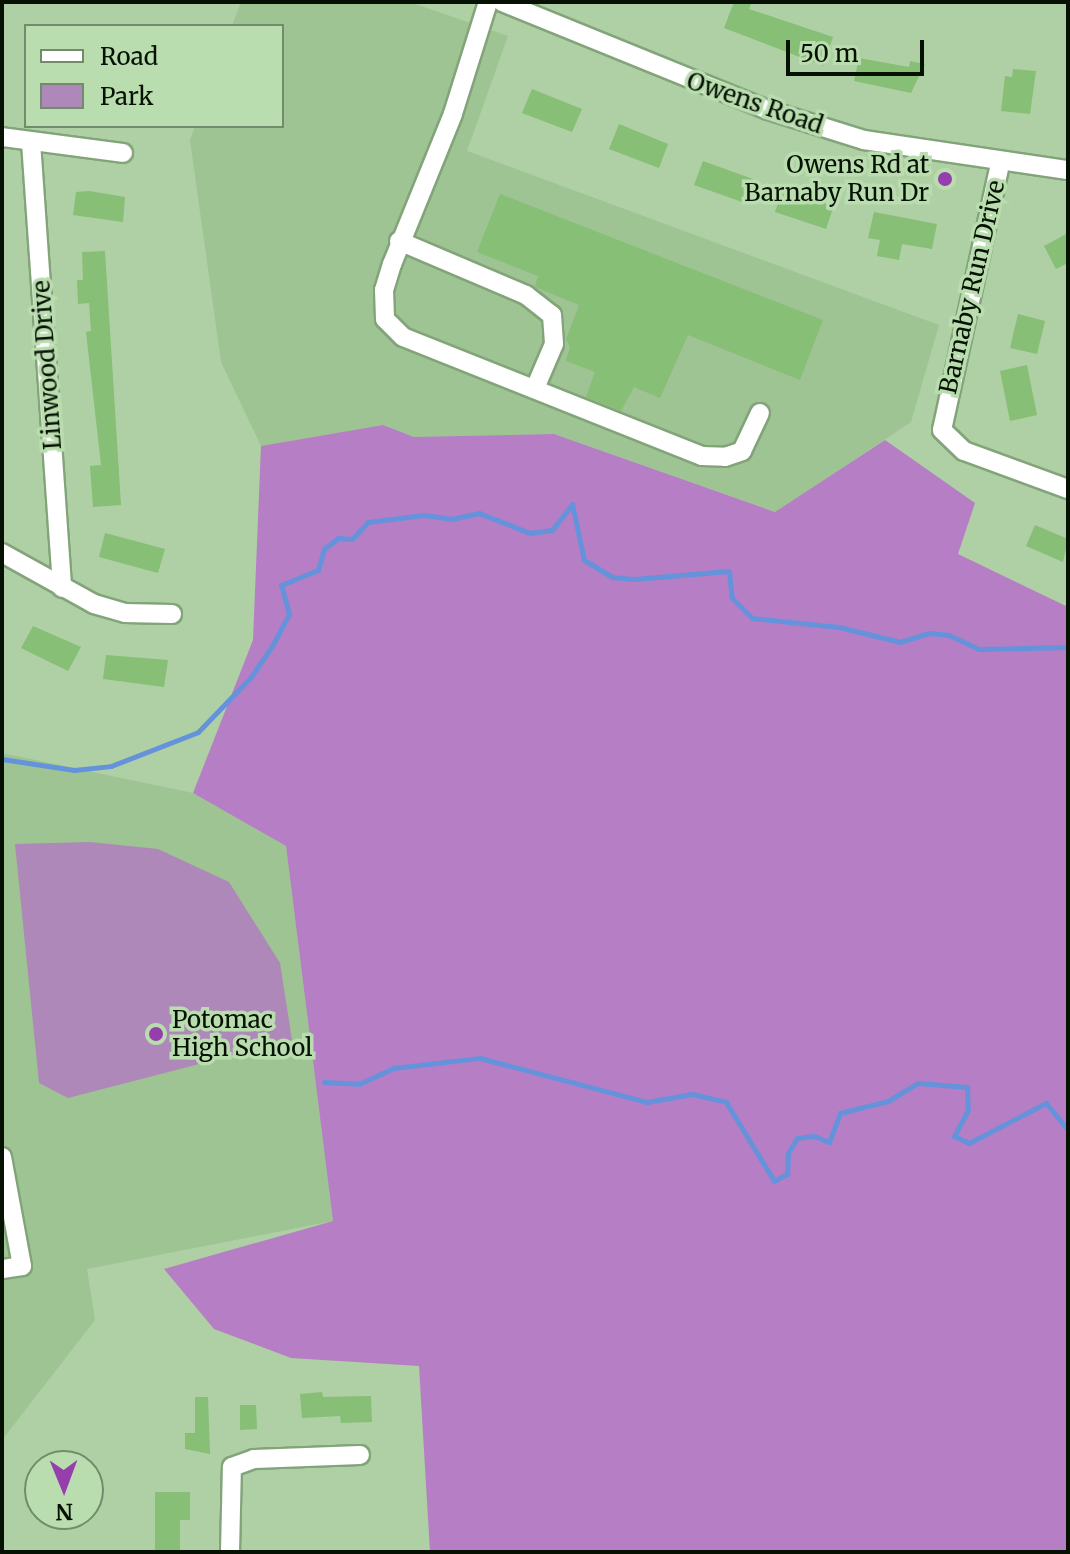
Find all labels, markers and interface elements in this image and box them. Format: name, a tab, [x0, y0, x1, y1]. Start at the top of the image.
legend	[24, 24, 284, 128]
scale bar	[790, 24, 928, 74]
text: 50 m	[800, 38, 859, 69]
text: Road	[100, 41, 158, 72]
street label: Owens Road	[683, 66, 827, 140]
text: Park	[100, 81, 153, 112]
place label: Owens Rd at Barnaby Run Dr	[744, 151, 929, 207]
marker: Owens Rd at Barnaby Run Dr	[936, 170, 954, 188]
street label: Barnaby Run Drive	[933, 177, 1011, 397]
street label: Linwood Drive	[27, 279, 67, 451]
place label: Potomac High School	[172, 1006, 313, 1062]
marker: Potomac High School	[147, 1025, 165, 1043]
north arrow	[24, 1450, 104, 1530]
text: N	[55, 1498, 73, 1526]

